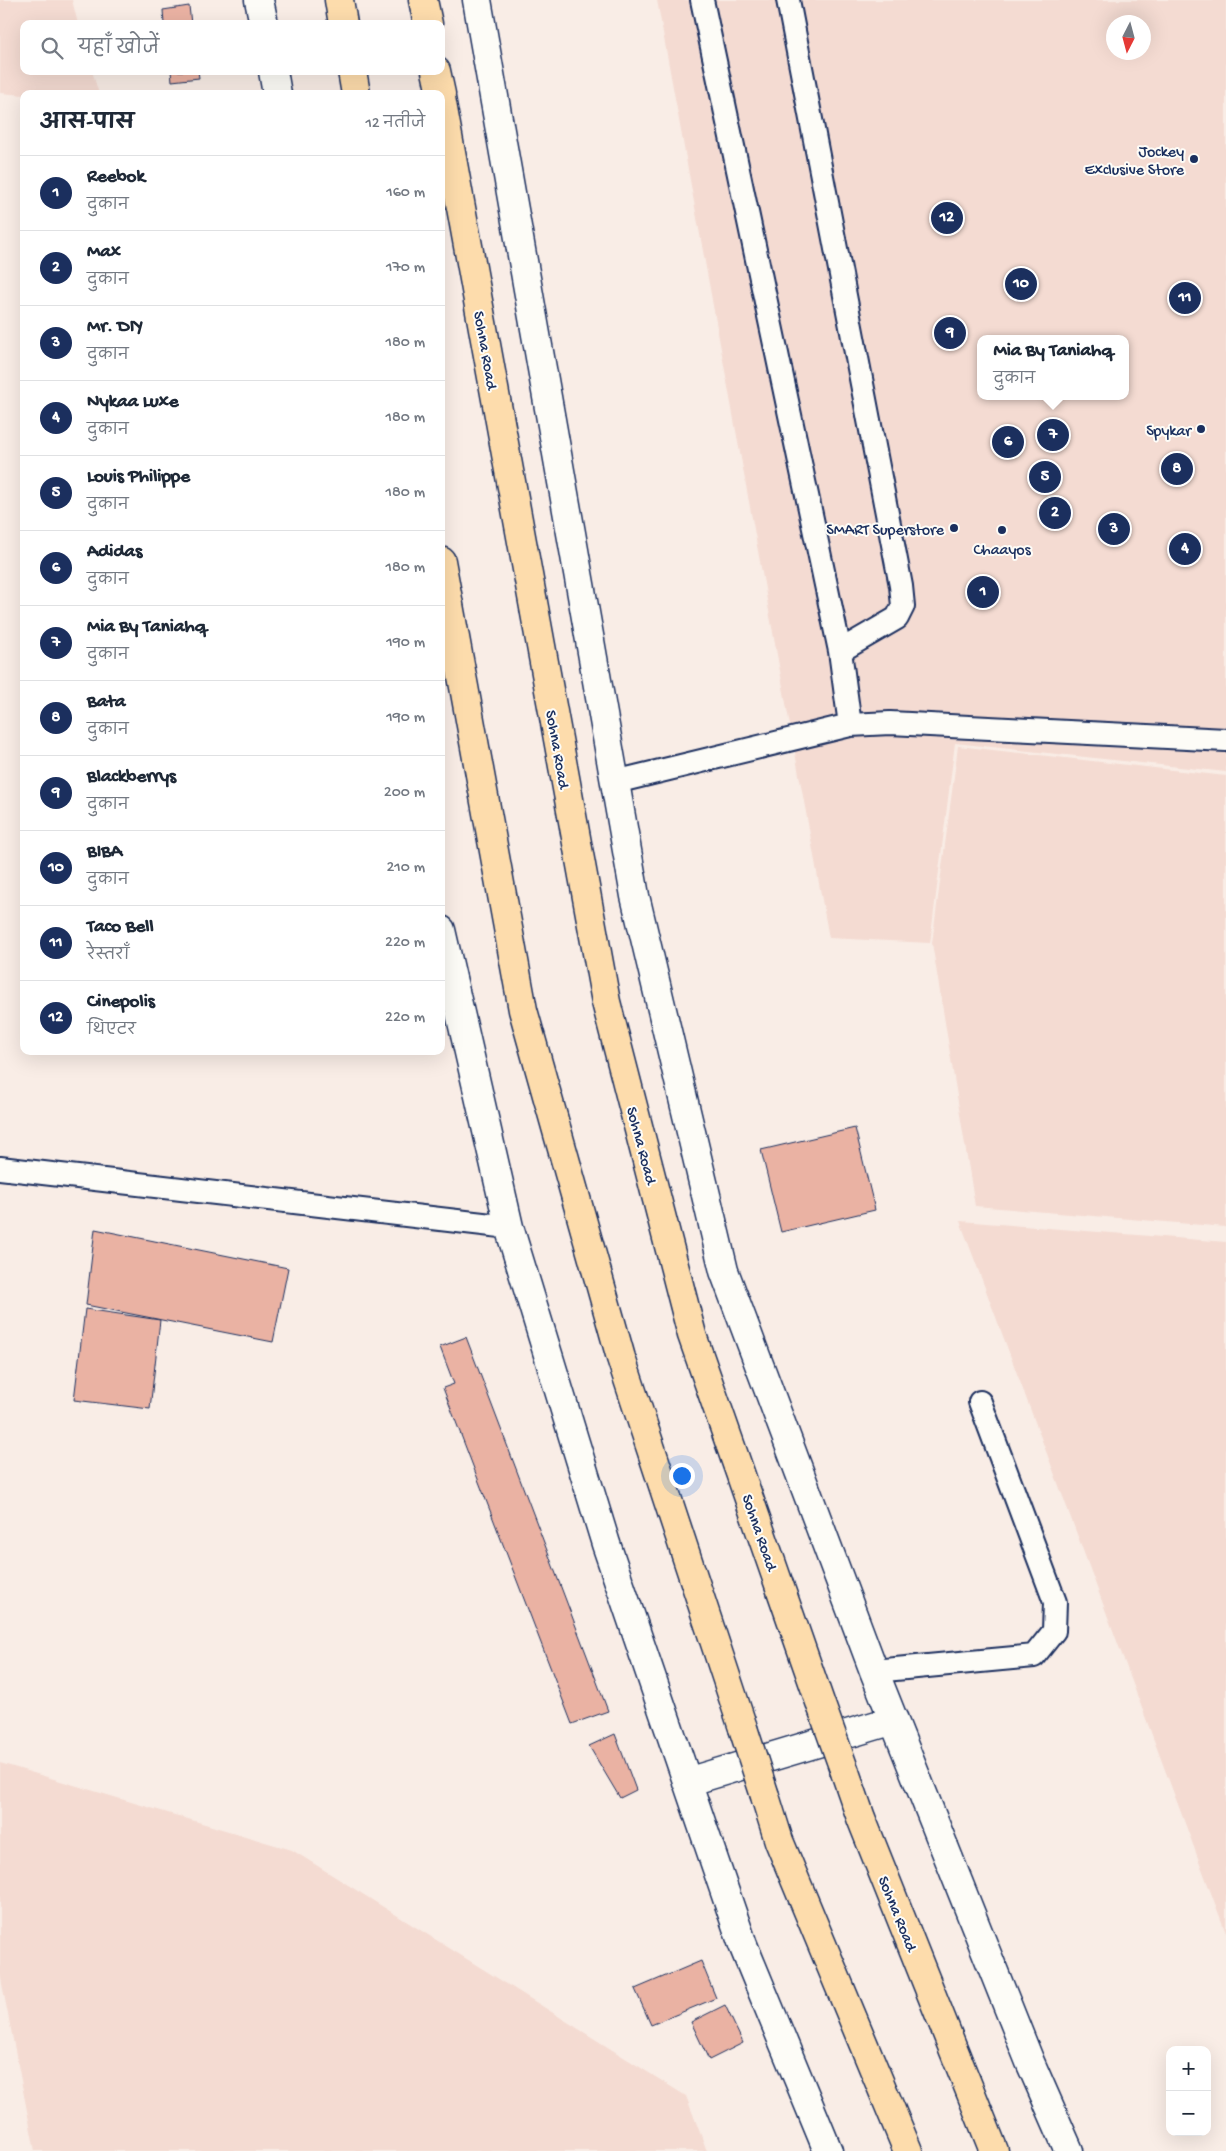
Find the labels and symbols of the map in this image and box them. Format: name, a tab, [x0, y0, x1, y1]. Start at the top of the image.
north arrow	[1106, 15, 1151, 60]
place label: Jockey Exclusive Store	[1085, 144, 1185, 181]
marker: Jockey Exclusive Store	[1188, 153, 1200, 165]
pin: 12	[931, 199, 963, 237]
pin: 10	[1005, 265, 1037, 303]
pin: 11	[1169, 279, 1201, 317]
street label: Sohna Road	[467, 310, 500, 393]
pin: 9	[934, 314, 966, 352]
pin: 7	[1037, 416, 1069, 454]
pin: 6	[992, 423, 1024, 461]
place label: Spykar	[1146, 423, 1192, 442]
marker: Spykar	[1195, 423, 1207, 435]
pin: 8	[1161, 450, 1193, 488]
pin: 5	[1029, 458, 1061, 496]
pin: 2	[1039, 494, 1071, 532]
pin: 3	[1098, 510, 1130, 548]
place label: SMART Superstore	[826, 522, 945, 541]
marker: SMART Superstore	[948, 522, 960, 534]
marker: Chaayos	[996, 524, 1008, 536]
pin: 4	[1169, 530, 1201, 568]
place label: Chaayos	[973, 542, 1032, 561]
pin: 1	[967, 573, 999, 611]
street label: Sohna Road	[539, 709, 572, 792]
street label: Sohna Road	[620, 1105, 660, 1188]
your location	[669, 1463, 695, 1489]
street label: Sohna Road	[736, 1492, 780, 1575]
street label: Sohna Road	[872, 1874, 920, 1956]

